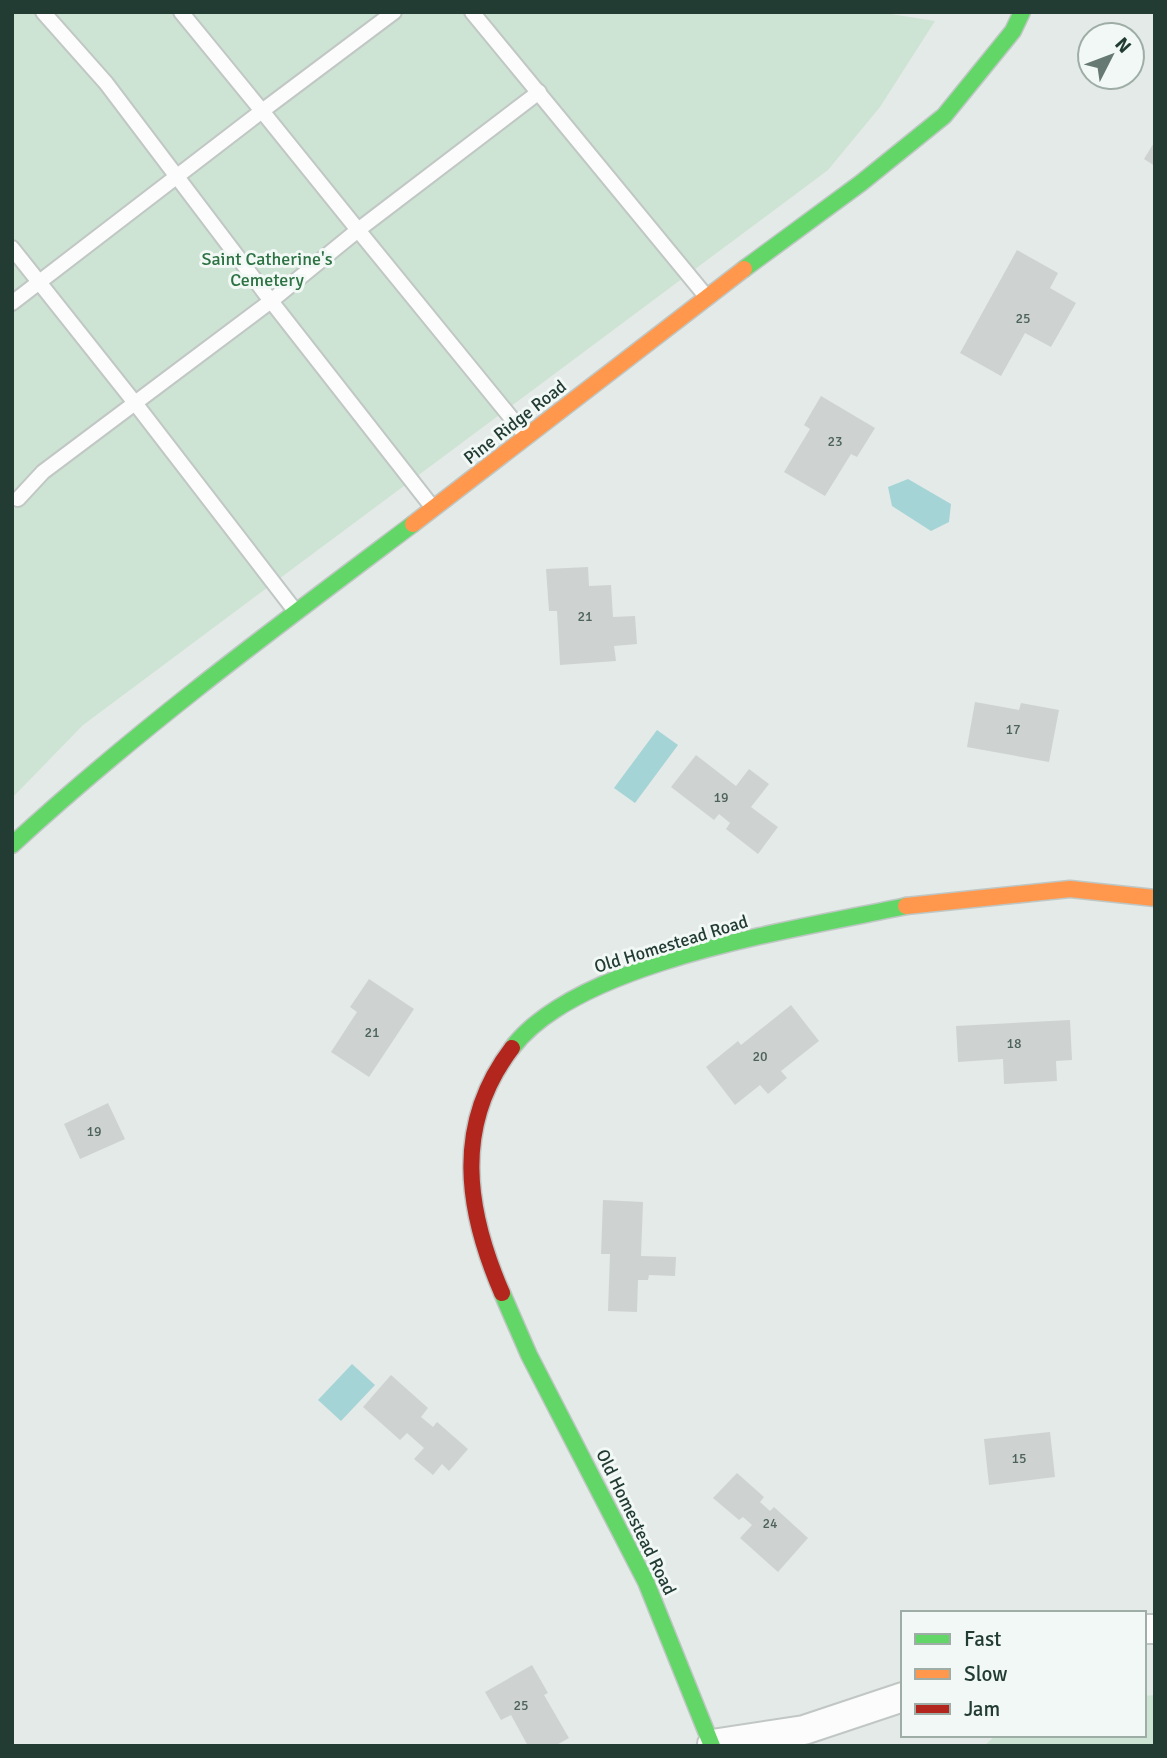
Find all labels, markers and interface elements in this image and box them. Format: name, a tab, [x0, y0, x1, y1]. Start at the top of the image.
north arrow	[1076, 21, 1146, 91]
text: N	[1110, 32, 1136, 58]
park label: Saint Catherine's Cemetery	[201, 248, 333, 291]
house number: 25	[1015, 310, 1031, 327]
street label: Pine Ridge Road	[459, 375, 571, 469]
house number: 23	[827, 433, 843, 450]
house number: 21	[577, 608, 593, 625]
house number: 17	[1005, 721, 1021, 738]
house number: 19	[713, 789, 729, 806]
street label: Old Homestead Road	[592, 910, 750, 978]
house number: 21	[364, 1024, 380, 1041]
house number: 18	[1006, 1035, 1022, 1052]
house number: 20	[752, 1048, 768, 1065]
house number: 19	[86, 1123, 102, 1140]
street label: Old Homestead Road	[591, 1446, 681, 1598]
house number: 15	[1011, 1450, 1027, 1467]
house number: 24	[762, 1515, 778, 1532]
legend	[901, 1611, 1146, 1737]
text: Fast	[964, 1626, 1001, 1652]
text: Slow	[964, 1661, 1008, 1687]
text: Jam	[964, 1696, 1000, 1722]
house number: 25	[513, 1697, 529, 1714]

